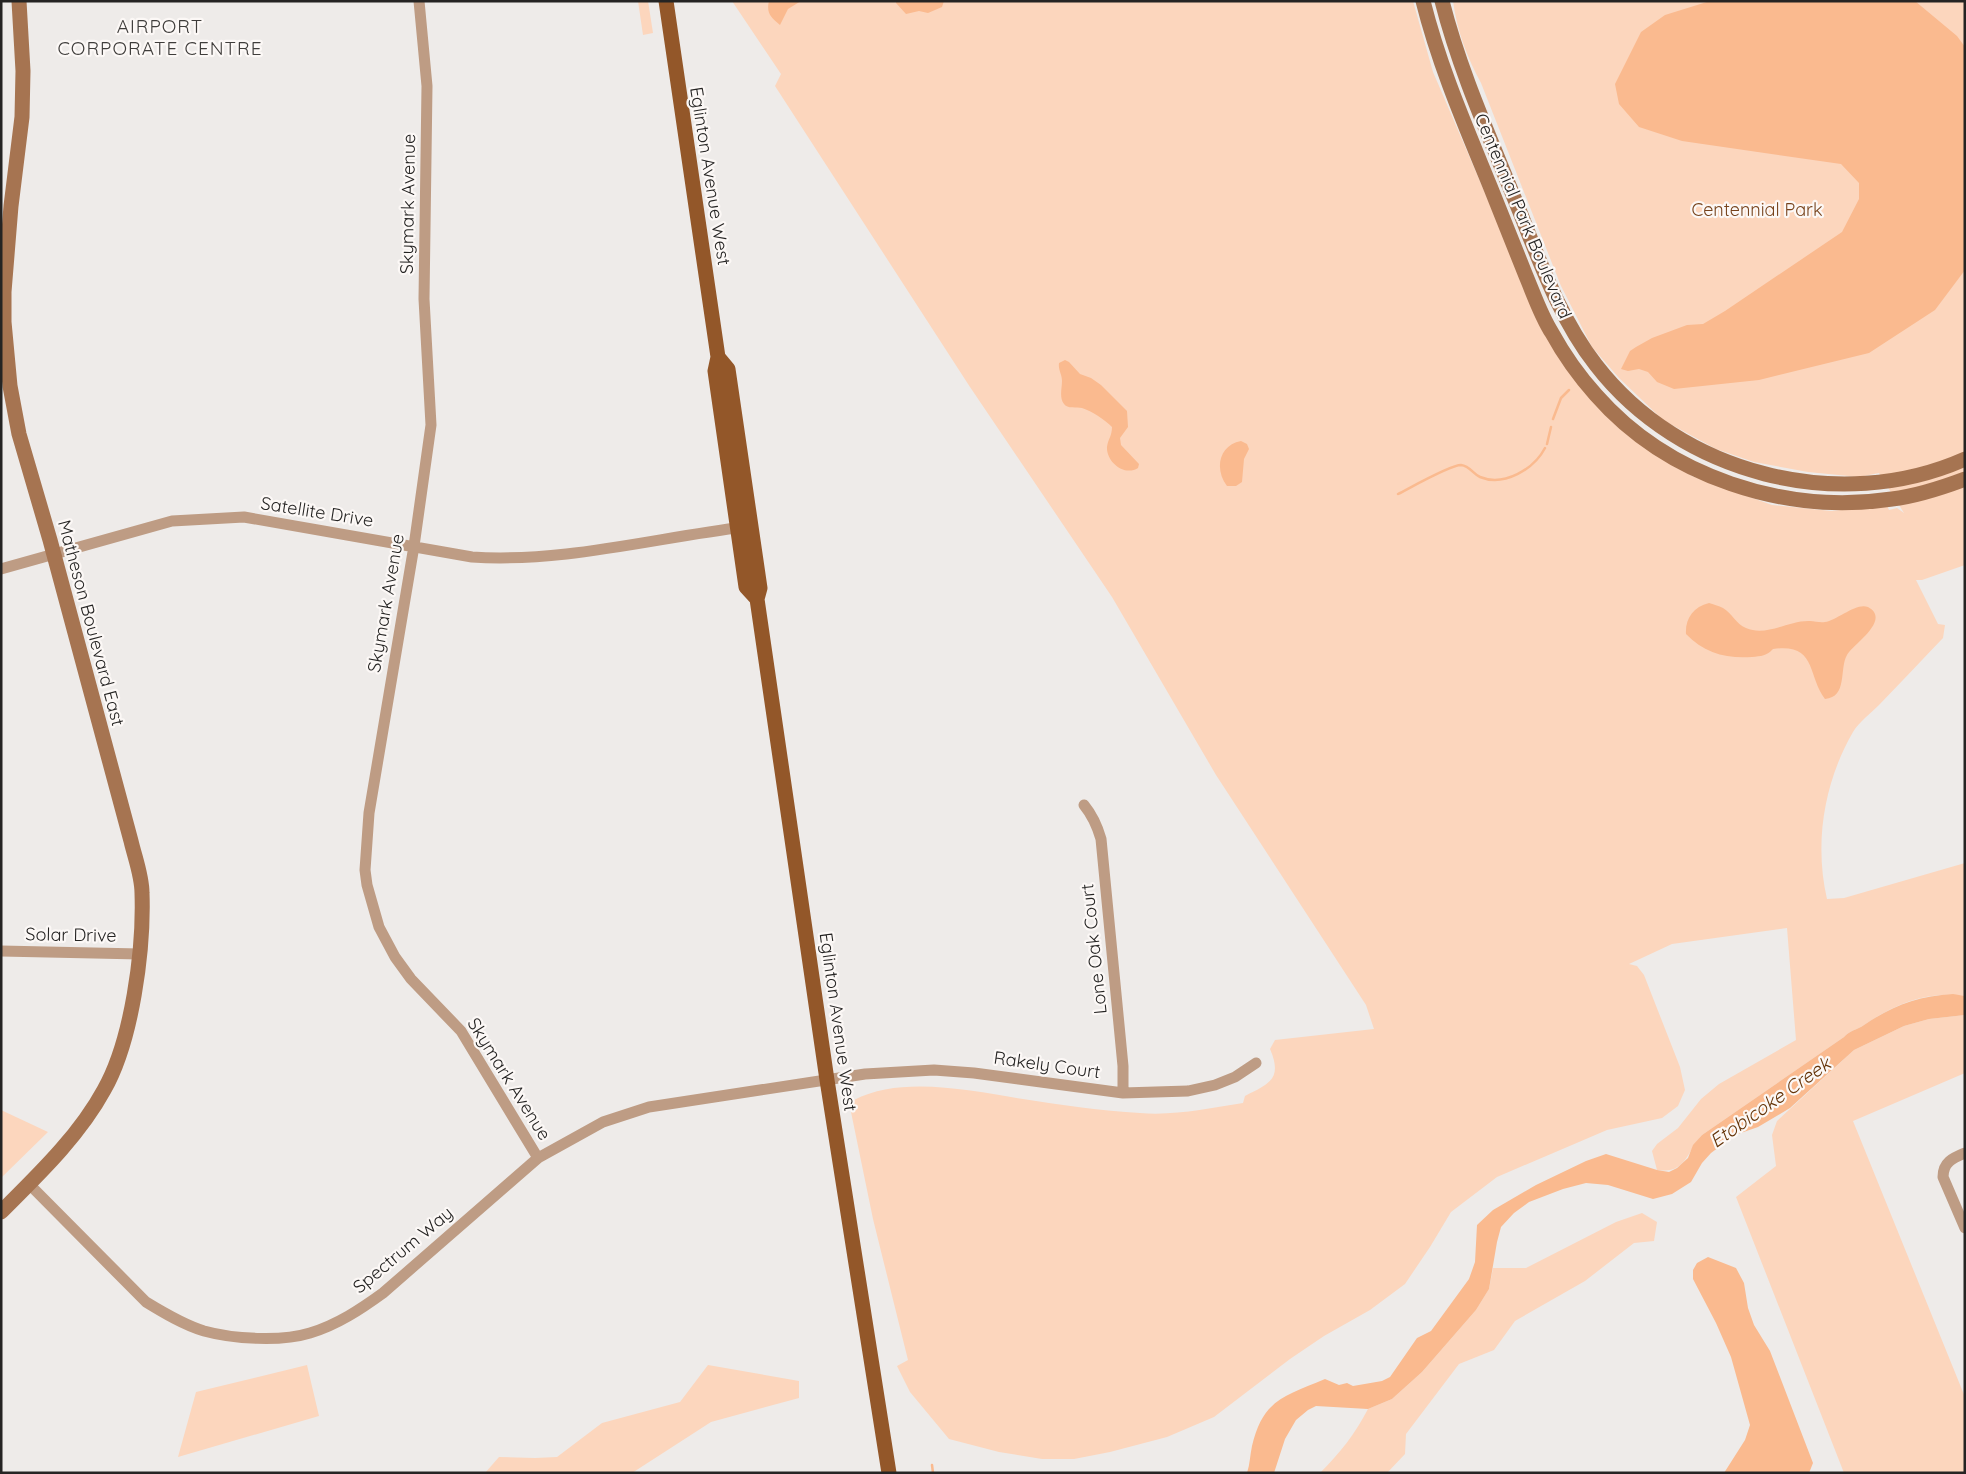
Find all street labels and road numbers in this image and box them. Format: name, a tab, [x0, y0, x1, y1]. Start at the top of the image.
street label: Eglinton Avenue West	[685, 85, 736, 267]
street label: Centennial Park Boulevard	[1470, 110, 1577, 322]
street label: Skymark Avenue	[395, 134, 420, 274]
street label: Satellite Drive	[259, 491, 375, 532]
street label: Matheson Boulevard East	[53, 517, 130, 728]
street label: Skymark Avenue	[362, 532, 409, 674]
street label: Lone Oak Court	[1075, 883, 1112, 1015]
street label: Solar Drive	[25, 922, 117, 947]
street label: Eglinton Avenue West	[815, 931, 862, 1113]
street label: Skymark Avenue	[462, 1013, 556, 1144]
street label: Rakely Court	[992, 1046, 1102, 1083]
street label: Spectrum Way	[348, 1201, 457, 1298]

